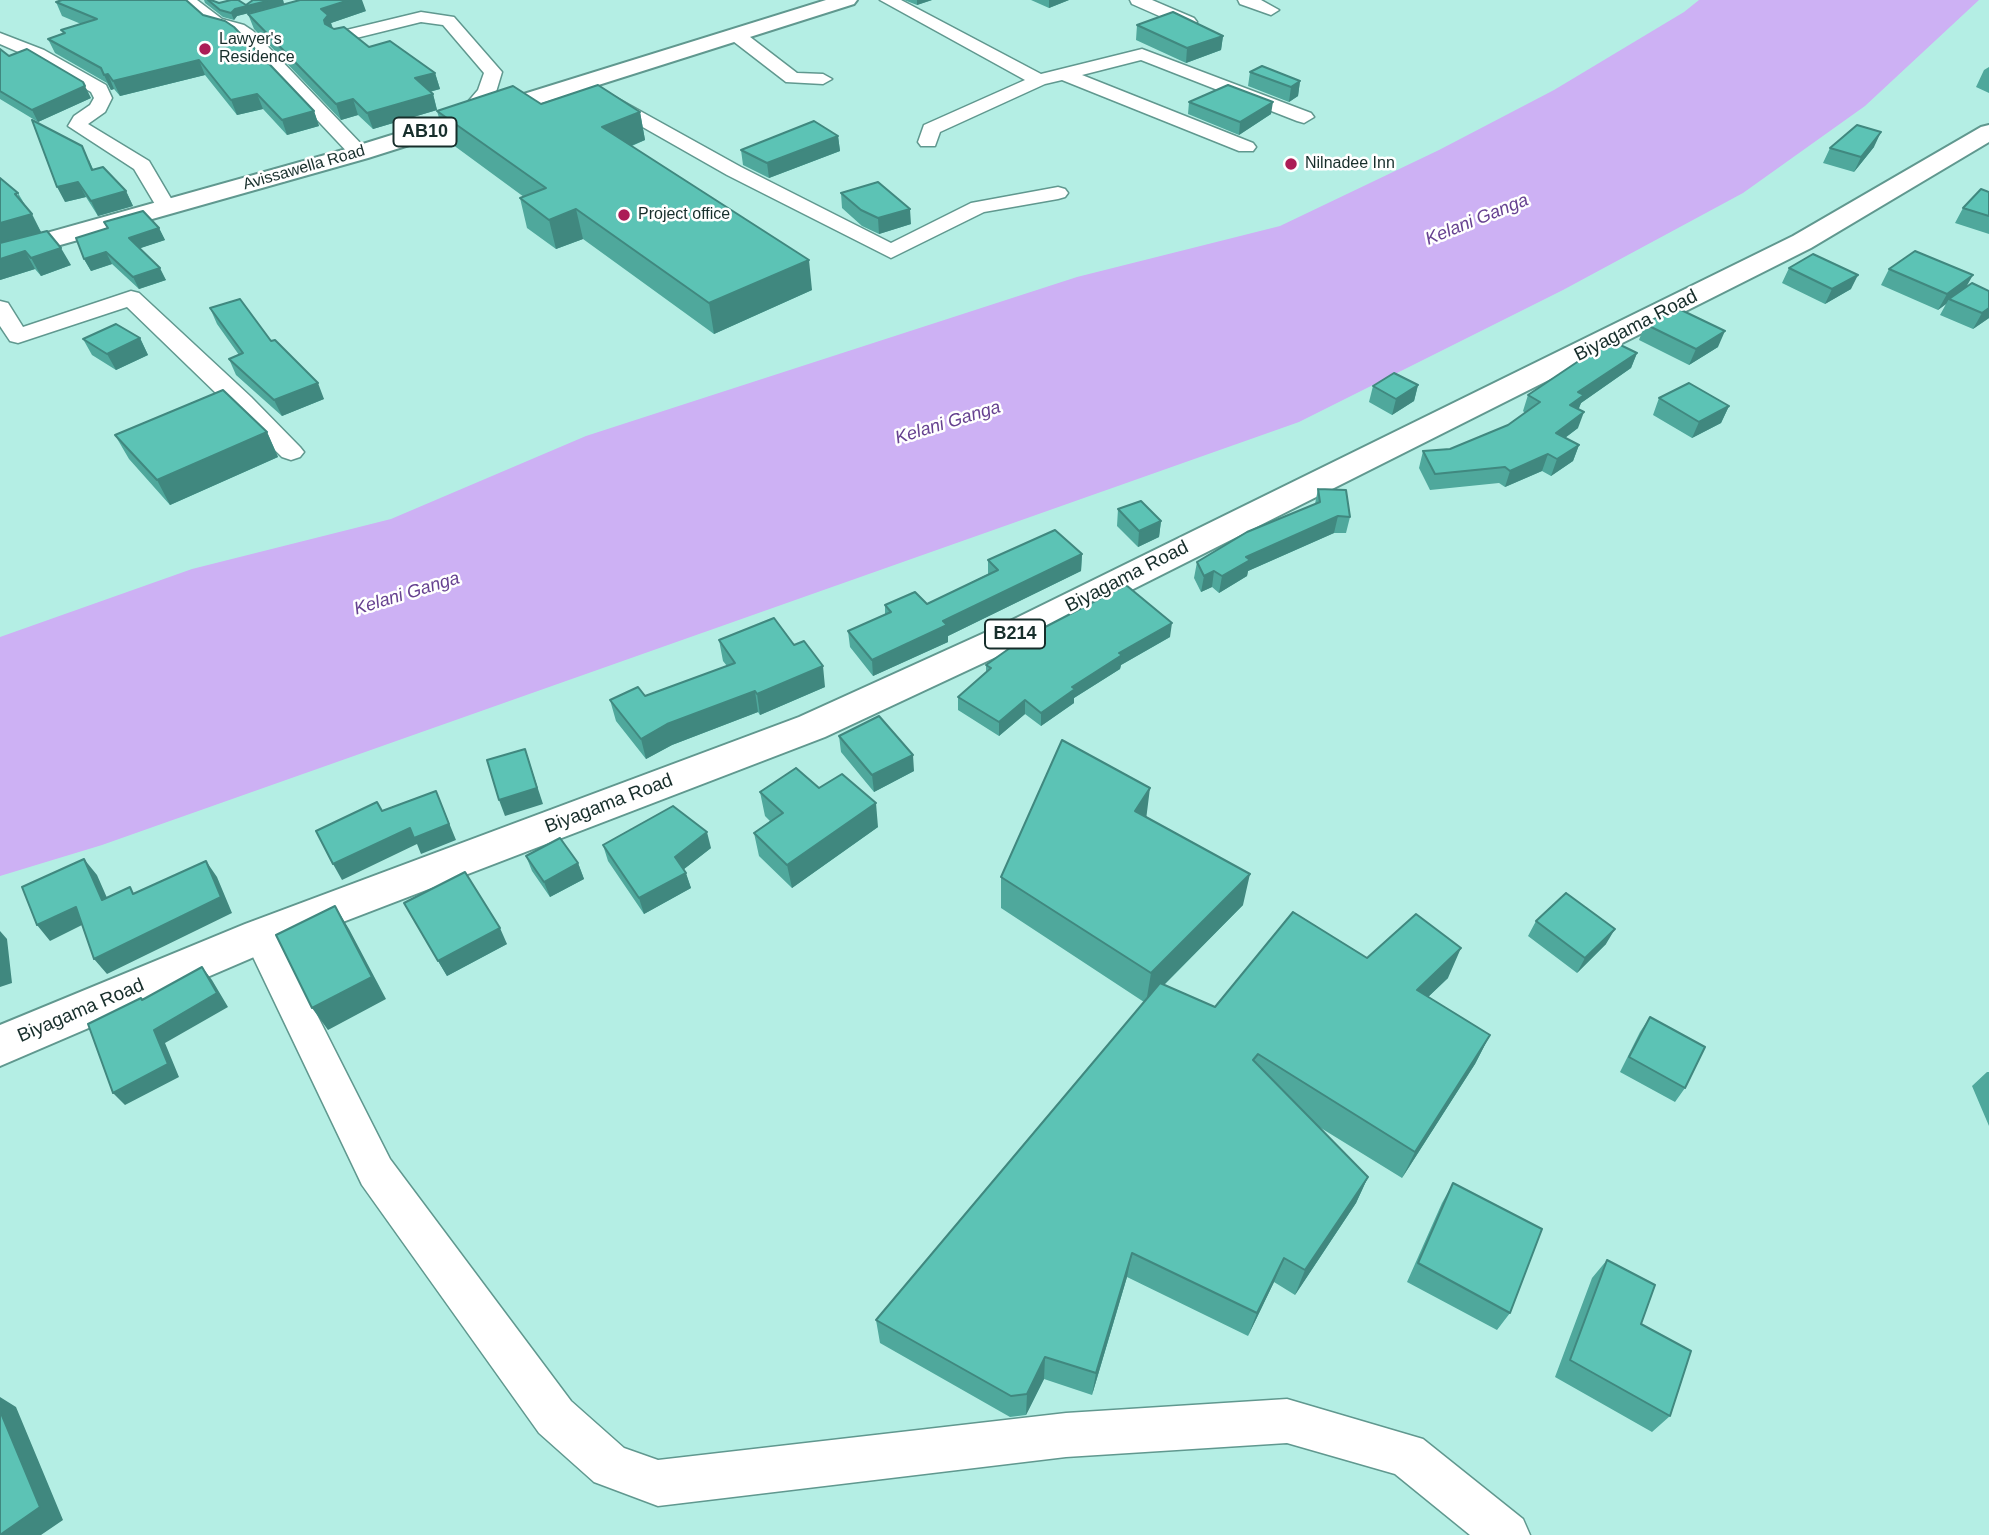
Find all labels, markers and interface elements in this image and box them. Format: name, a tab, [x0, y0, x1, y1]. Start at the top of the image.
place label: Lawyer's Residence	[219, 30, 295, 68]
marker: Lawyer's Residence	[197, 41, 213, 57]
road number: AB10	[394, 118, 457, 146]
street label: Avissawella Road	[241, 141, 367, 195]
place label: Nilnadee Inn	[1305, 154, 1395, 174]
marker: Nilnadee Inn	[1283, 156, 1299, 172]
water label: Kelani Ganga	[1422, 190, 1532, 250]
place label: Project office	[638, 205, 730, 225]
marker: Project office	[616, 207, 632, 223]
street label: Biyagama Road	[1571, 285, 1701, 367]
water label: Kelani Ganga	[893, 397, 1003, 449]
street label: Biyagama Road	[1062, 536, 1192, 618]
water label: Kelani Ganga	[352, 568, 462, 620]
road number: B214	[985, 620, 1045, 648]
street label: Biyagama Road	[542, 769, 676, 839]
street label: Biyagama Road	[14, 974, 148, 1048]

